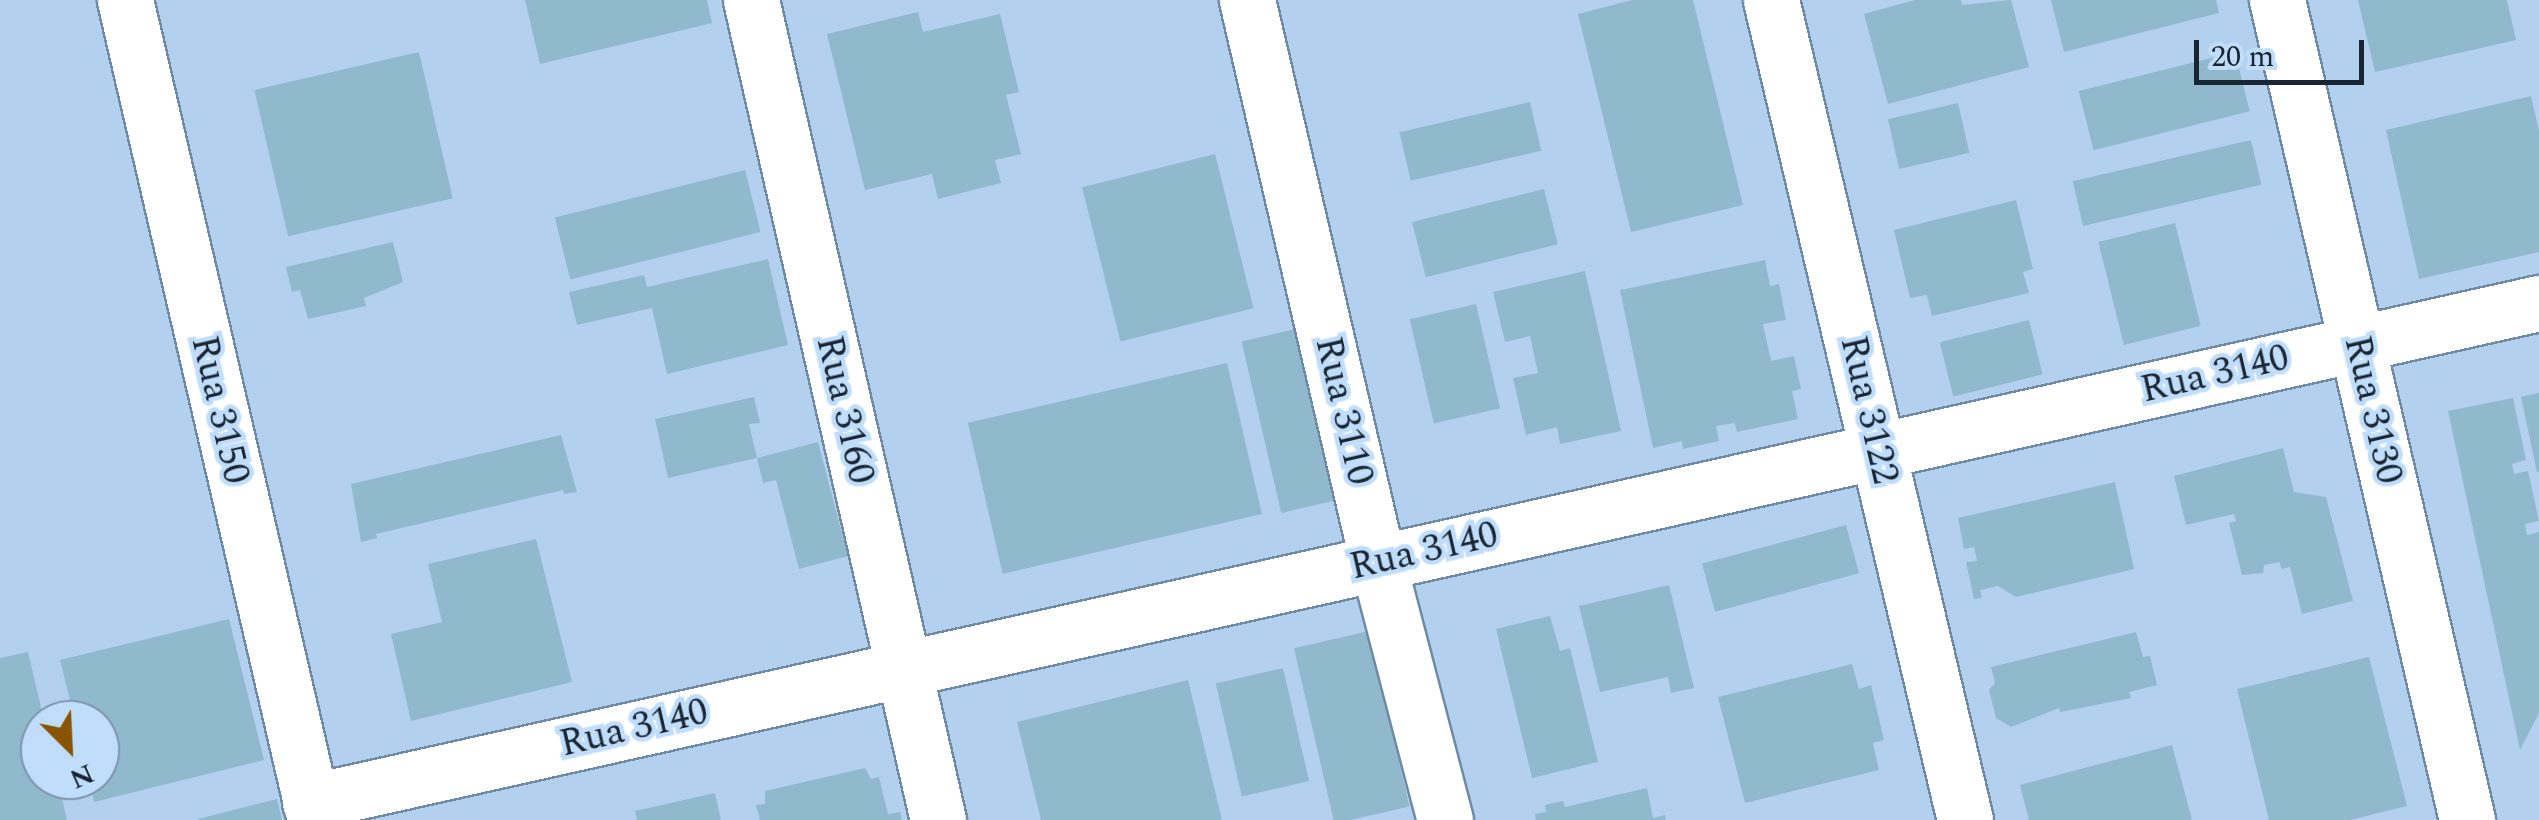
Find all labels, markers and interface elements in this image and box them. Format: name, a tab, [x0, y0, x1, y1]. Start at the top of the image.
scale bar	[2199, 20, 2369, 82]
text: 20 m	[2211, 34, 2274, 80]
street label: Rua 3150	[180, 332, 258, 488]
street label: Rua 3160	[805, 332, 883, 488]
street label: Rua 3122	[1829, 332, 1907, 488]
street label: Rua 3130	[2333, 332, 2411, 488]
street label: Rua 3110	[1304, 333, 1382, 489]
street label: Rua 3140	[2137, 336, 2293, 414]
street label: Rua 3140	[1346, 513, 1502, 591]
street label: Rua 3140	[556, 690, 712, 768]
north arrow	[20, 700, 120, 800]
text: N	[62, 752, 101, 800]

